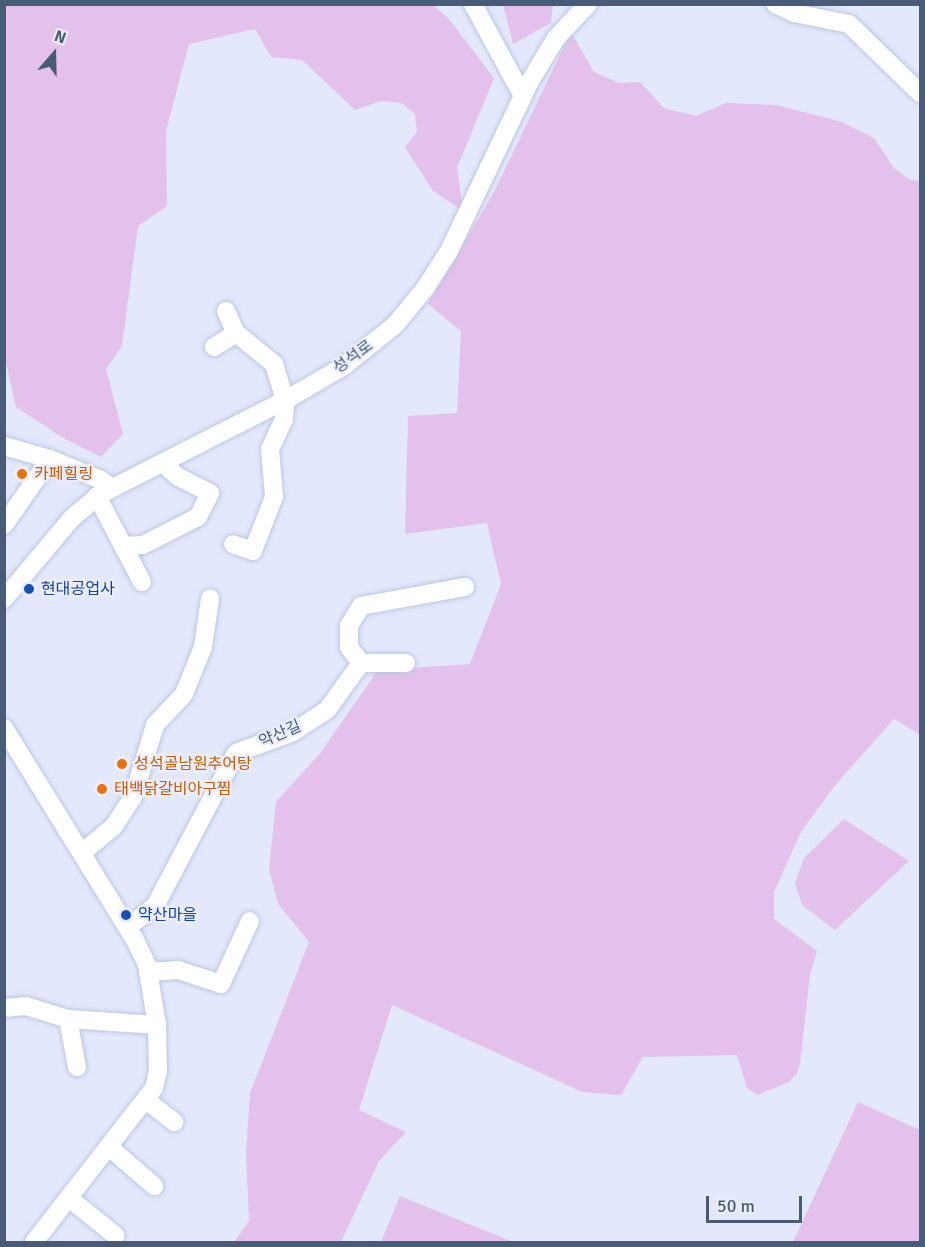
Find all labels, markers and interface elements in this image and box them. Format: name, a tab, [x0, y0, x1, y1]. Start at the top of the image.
north arrow	[24, 24, 84, 84]
text: N	[51, 26, 69, 48]
street label: 성석로	[329, 336, 377, 378]
place label: 카페힐링	[34, 464, 93, 484]
marker: 카페힐링	[15, 467, 29, 481]
place label: 현대공업사	[41, 579, 115, 599]
marker: 현대공업사	[22, 582, 36, 596]
street label: 약산길	[256, 716, 304, 752]
place label: 성석골남원추어탕	[134, 754, 252, 774]
marker: 성석골남원추어탕	[115, 757, 129, 771]
place label: 태백닭갈비아구찜	[114, 779, 232, 799]
marker: 태백닭갈비아구찜	[95, 782, 109, 796]
place label: 약산마을	[138, 905, 197, 925]
marker: 약산마을	[119, 908, 133, 922]
scale bar	[709, 1184, 805, 1222]
text: 50 m	[717, 1195, 755, 1217]

